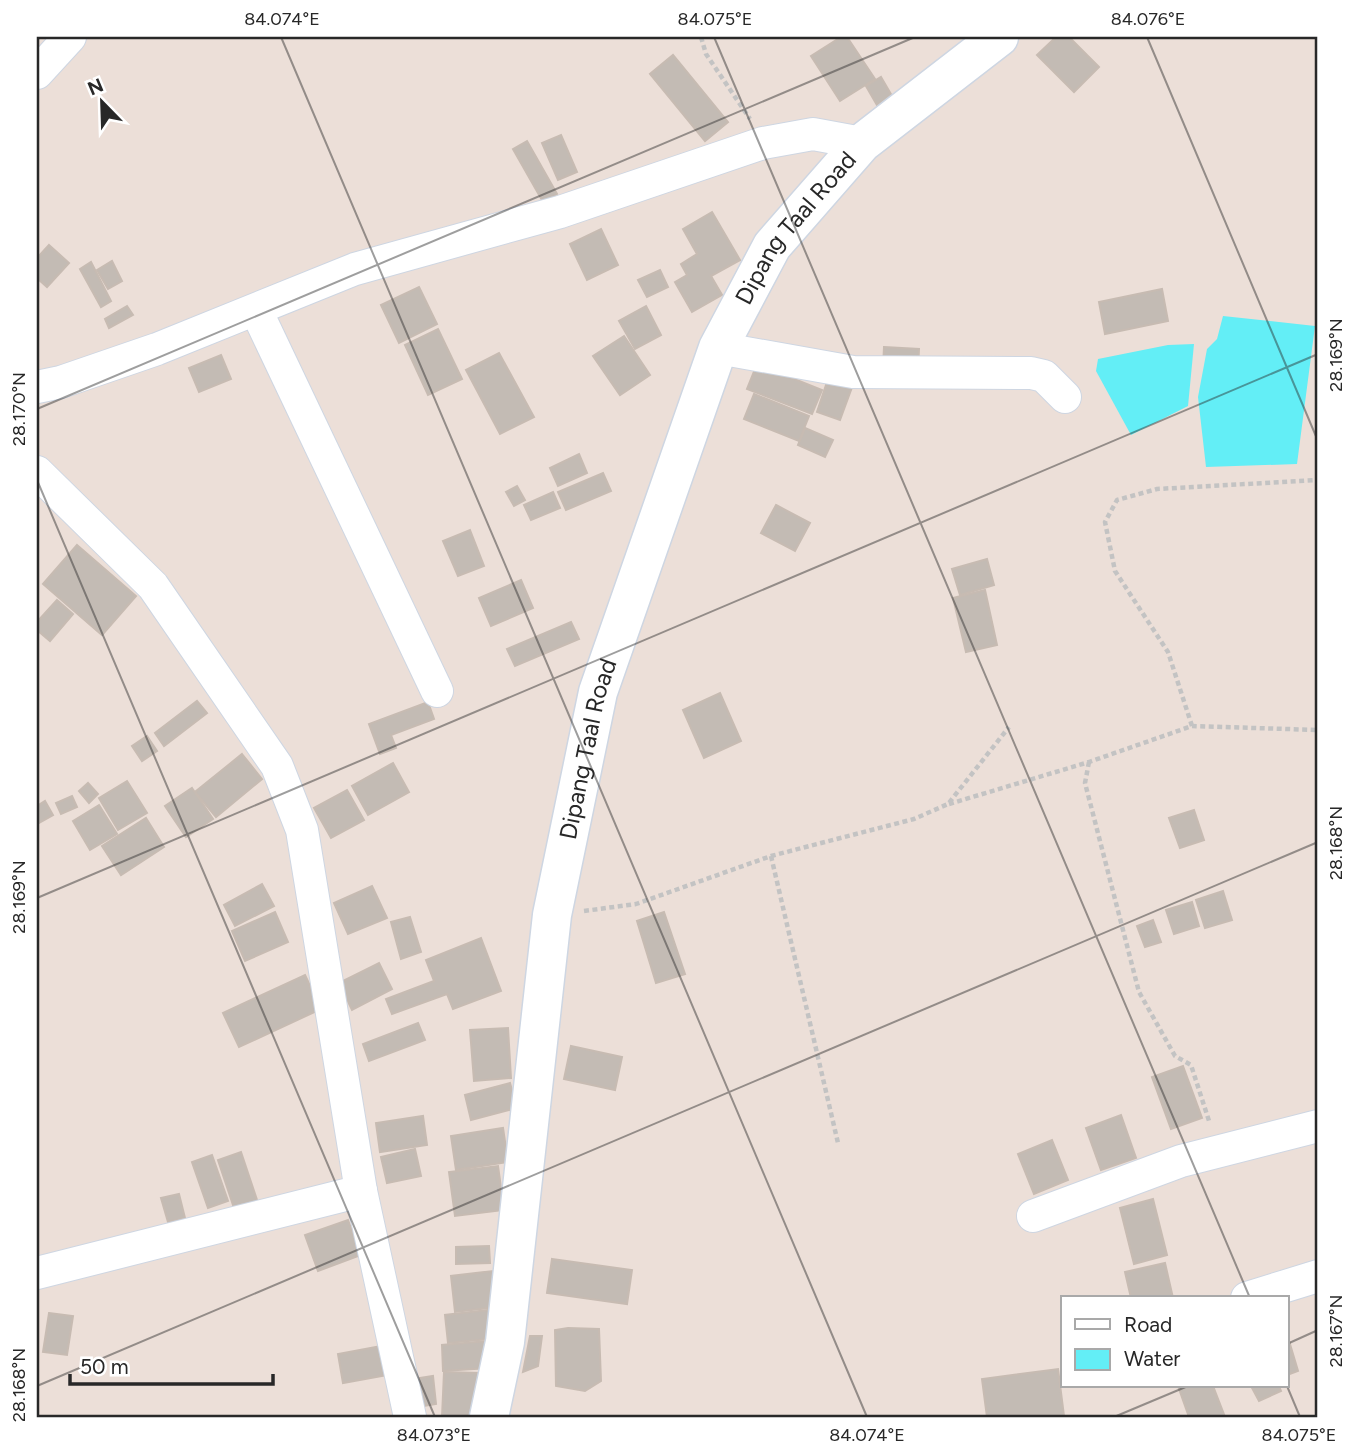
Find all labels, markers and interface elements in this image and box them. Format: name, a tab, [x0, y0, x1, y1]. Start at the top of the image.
text: 84.074°E	[244, 8, 320, 30]
text: 84.075°E	[678, 8, 752, 30]
text: 84.076°E	[1111, 8, 1185, 30]
north arrow	[66, 66, 136, 136]
text: N	[84, 73, 107, 100]
street label: Dipang Taal Road	[729, 145, 862, 309]
text: 28.169°N	[1325, 318, 1347, 392]
text: 28.170°N	[8, 372, 30, 446]
street label: Dipang Taal Road	[553, 655, 623, 842]
text: 28.168°N	[1325, 806, 1347, 880]
text: 28.169°N	[8, 860, 30, 934]
text: 28.167°N	[1325, 1295, 1347, 1367]
legend	[1061, 1296, 1288, 1388]
text: Road	[1124, 1312, 1172, 1337]
scale bar	[70, 1342, 273, 1386]
text: Water	[1124, 1346, 1180, 1371]
text: 28.168°N	[8, 1348, 30, 1422]
text: 50 m	[80, 1354, 129, 1379]
text: 84.073°E	[397, 1424, 471, 1446]
text: 84.074°E	[829, 1424, 905, 1446]
text: 84.075°E	[1262, 1424, 1336, 1446]

